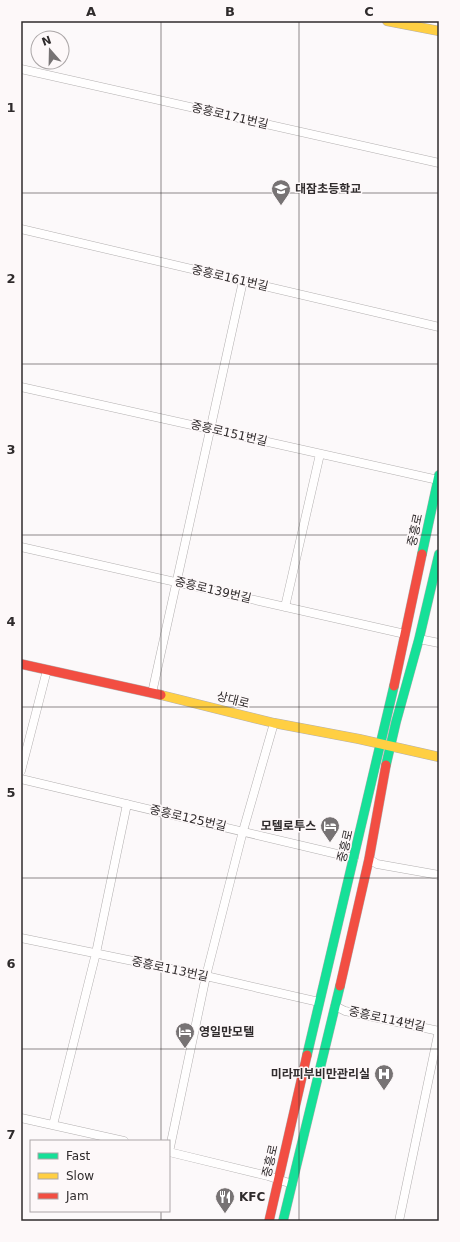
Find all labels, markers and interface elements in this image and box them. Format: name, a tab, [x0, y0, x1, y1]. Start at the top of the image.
text: A	[86, 4, 96, 19]
text: B	[225, 4, 235, 19]
text: C	[364, 4, 374, 19]
north arrow	[30, 30, 70, 70]
text: N	[40, 33, 53, 49]
text: 1	[6, 100, 16, 115]
street label: 중흥로171번길	[190, 100, 270, 132]
school or university icon: 대잠초등학교	[270, 178, 292, 206]
place label: 대잠초등학교	[295, 182, 361, 196]
street label: 중흥로161번길	[190, 262, 270, 294]
text: 2	[6, 271, 16, 286]
street label: 중흥로151번길	[189, 417, 269, 449]
text: 3	[6, 442, 16, 457]
street label: 중흥로	[405, 512, 425, 548]
street label: 중흥로139번길	[173, 574, 253, 606]
text: 4	[6, 614, 16, 629]
street label: 상대로	[215, 689, 251, 711]
text: 5	[6, 785, 16, 800]
street label: 중흥로125번길	[148, 802, 228, 834]
hotel icon: 모텔로투스	[319, 815, 341, 843]
place label: 모텔로투스	[261, 819, 316, 833]
street label: 중흥로	[334, 828, 356, 864]
street label: 중흥로113번길	[130, 954, 210, 984]
text: 6	[6, 956, 16, 971]
street label: 중흥로114번길	[347, 1004, 427, 1034]
hotel icon: 영일만모텔	[174, 1021, 196, 1049]
place label: 영일만모텔	[199, 1025, 254, 1039]
hospital icon: 미라피부비만관리실	[373, 1063, 395, 1091]
place label: 미라피부비만관리실	[271, 1067, 370, 1081]
text: 7	[6, 1127, 16, 1142]
legend	[30, 1140, 170, 1212]
street label: 중흥로	[259, 1143, 281, 1179]
text: Fast	[66, 1149, 90, 1163]
text: Slow	[66, 1169, 94, 1183]
restaurant icon: KFC	[214, 1186, 236, 1214]
text: Jam	[65, 1189, 89, 1203]
place label: KFC	[239, 1190, 265, 1204]

